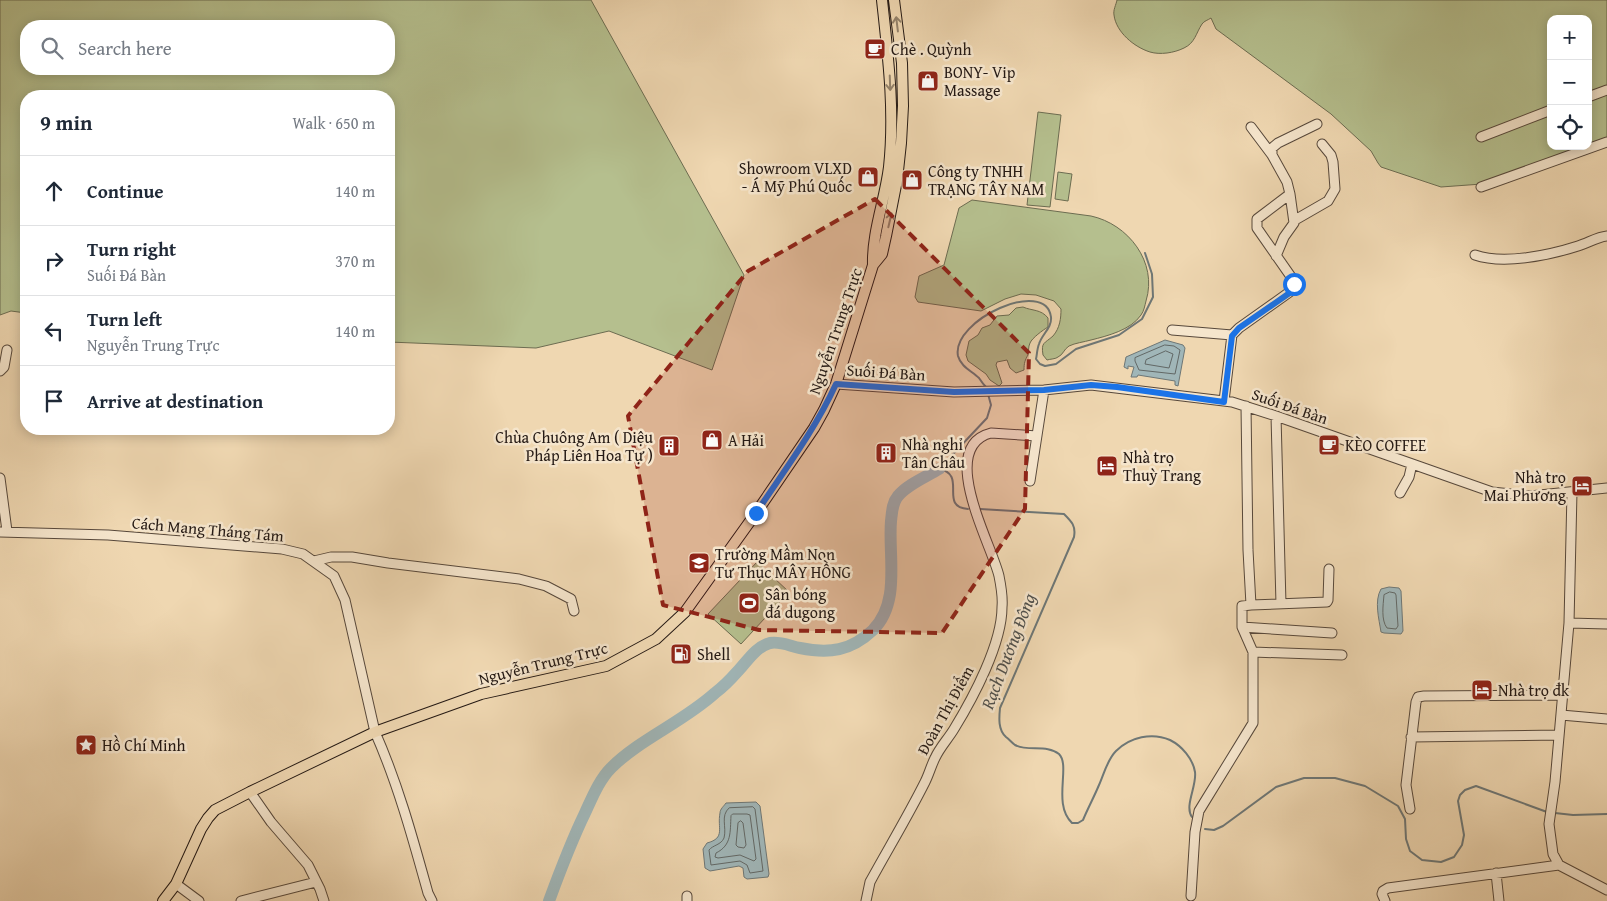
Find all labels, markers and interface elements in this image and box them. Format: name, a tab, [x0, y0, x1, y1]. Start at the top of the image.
map controls	[1547, 15, 1592, 150]
button: +	[1547, 15, 1592, 60]
one-way arrow	[892, 16, 902, 32]
search box	[20, 20, 395, 75]
icon: search	[38, 34, 66, 62]
text: Search here	[78, 34, 172, 62]
cafe icon: Chè . Quỳnh	[863, 37, 887, 61]
place label: Chè . Quỳnh	[891, 37, 971, 61]
place label: BONY- Vip Massage	[944, 60, 1016, 102]
button: −	[1547, 60, 1592, 105]
shop icon: BONY- Vip Massage	[916, 69, 940, 93]
one-way arrow	[886, 75, 895, 91]
button: locate	[1547, 105, 1592, 150]
text: 9 min	[40, 107, 92, 138]
text: Walk · 650 m	[292, 111, 375, 135]
place label: Showroom VLXD - Á Mỹ Phú Quốc	[739, 156, 852, 198]
place label: Công ty TNHH TRẠNG TÂY NAM	[928, 159, 1044, 201]
shop icon: Showroom VLXD - Á Mỹ Phú Quốc	[856, 165, 880, 189]
shop icon: Công ty TNHH TRẠNG TÂY NAM	[900, 168, 924, 192]
icon: ahead	[40, 177, 68, 205]
text: Continue	[87, 177, 164, 205]
text: 140 m	[335, 179, 375, 203]
one-way arrow	[886, 213, 895, 229]
text: Turn right	[87, 235, 176, 263]
icon: right	[40, 247, 68, 275]
text: 370 m	[335, 249, 375, 273]
text: Suối Đá Bàn	[87, 263, 166, 287]
street label: Nguyễn Trung Trực	[802, 264, 868, 398]
route start	[1283, 273, 1306, 296]
text: Turn left	[87, 305, 162, 333]
icon: left	[40, 317, 68, 345]
text: 140 m	[335, 319, 375, 343]
text: Nguyễn Trung Trực	[87, 333, 220, 357]
street label: Suối Đá Bàn	[846, 357, 926, 387]
street label: Suối Đá Bàn	[1249, 382, 1331, 430]
icon: arrive	[40, 387, 68, 415]
text: Arrive at destination	[87, 387, 263, 415]
place label: Chùa Chuông Am ( Diệu Pháp Liên Hoa Tự )	[495, 425, 653, 467]
shop icon: A Hải	[700, 428, 724, 452]
place label: A Hải	[728, 428, 764, 452]
place label: Nhà nghỉ Tân Châu	[902, 432, 965, 474]
cafe icon: KÈO COFFEE	[1317, 433, 1341, 457]
place label: KÈO COFFEE	[1345, 433, 1426, 457]
building icon: Chùa Chuông Am ( Diệu Pháp Liên Hoa Tự )	[657, 434, 681, 458]
building icon: Nhà nghỉ Tân Châu	[874, 441, 898, 465]
place label: Nhà trọ Thuỳ Trang	[1123, 445, 1201, 487]
hotel icon: Nhà trọ Thuỳ Trang	[1095, 454, 1119, 478]
place label: Nhà trọ Mai Phương	[1484, 465, 1566, 507]
hotel icon: Nhà trọ Mai Phương	[1570, 474, 1594, 498]
route end	[745, 502, 768, 525]
street label: Cách Mạng Tháng Tám	[131, 510, 285, 548]
place label: Trường Mầm Non Tư Thục MÂY HỒNG	[715, 542, 852, 584]
school or university icon: Trường Mầm Non Tư Thục MÂY HỒNG	[687, 551, 711, 575]
place label: Sân bóng đá dugong	[765, 582, 835, 624]
water label: Rạch Dương Đông	[973, 589, 1043, 714]
sports icon: Sân bóng đá dugong	[737, 591, 761, 615]
street label: Nguyễn Trung Trực	[476, 635, 610, 691]
fuel station icon: Shell	[669, 642, 693, 666]
place label: Shell	[697, 642, 731, 666]
street label: Đoàn Thị Điểm	[911, 661, 979, 759]
hotel icon: Nhà trọ đk	[1470, 678, 1494, 702]
place label: Nhà trọ đk	[1498, 678, 1570, 702]
place icon: Hồ Chí Minh	[74, 733, 98, 757]
place label: Hồ Chí Minh	[102, 733, 186, 757]

